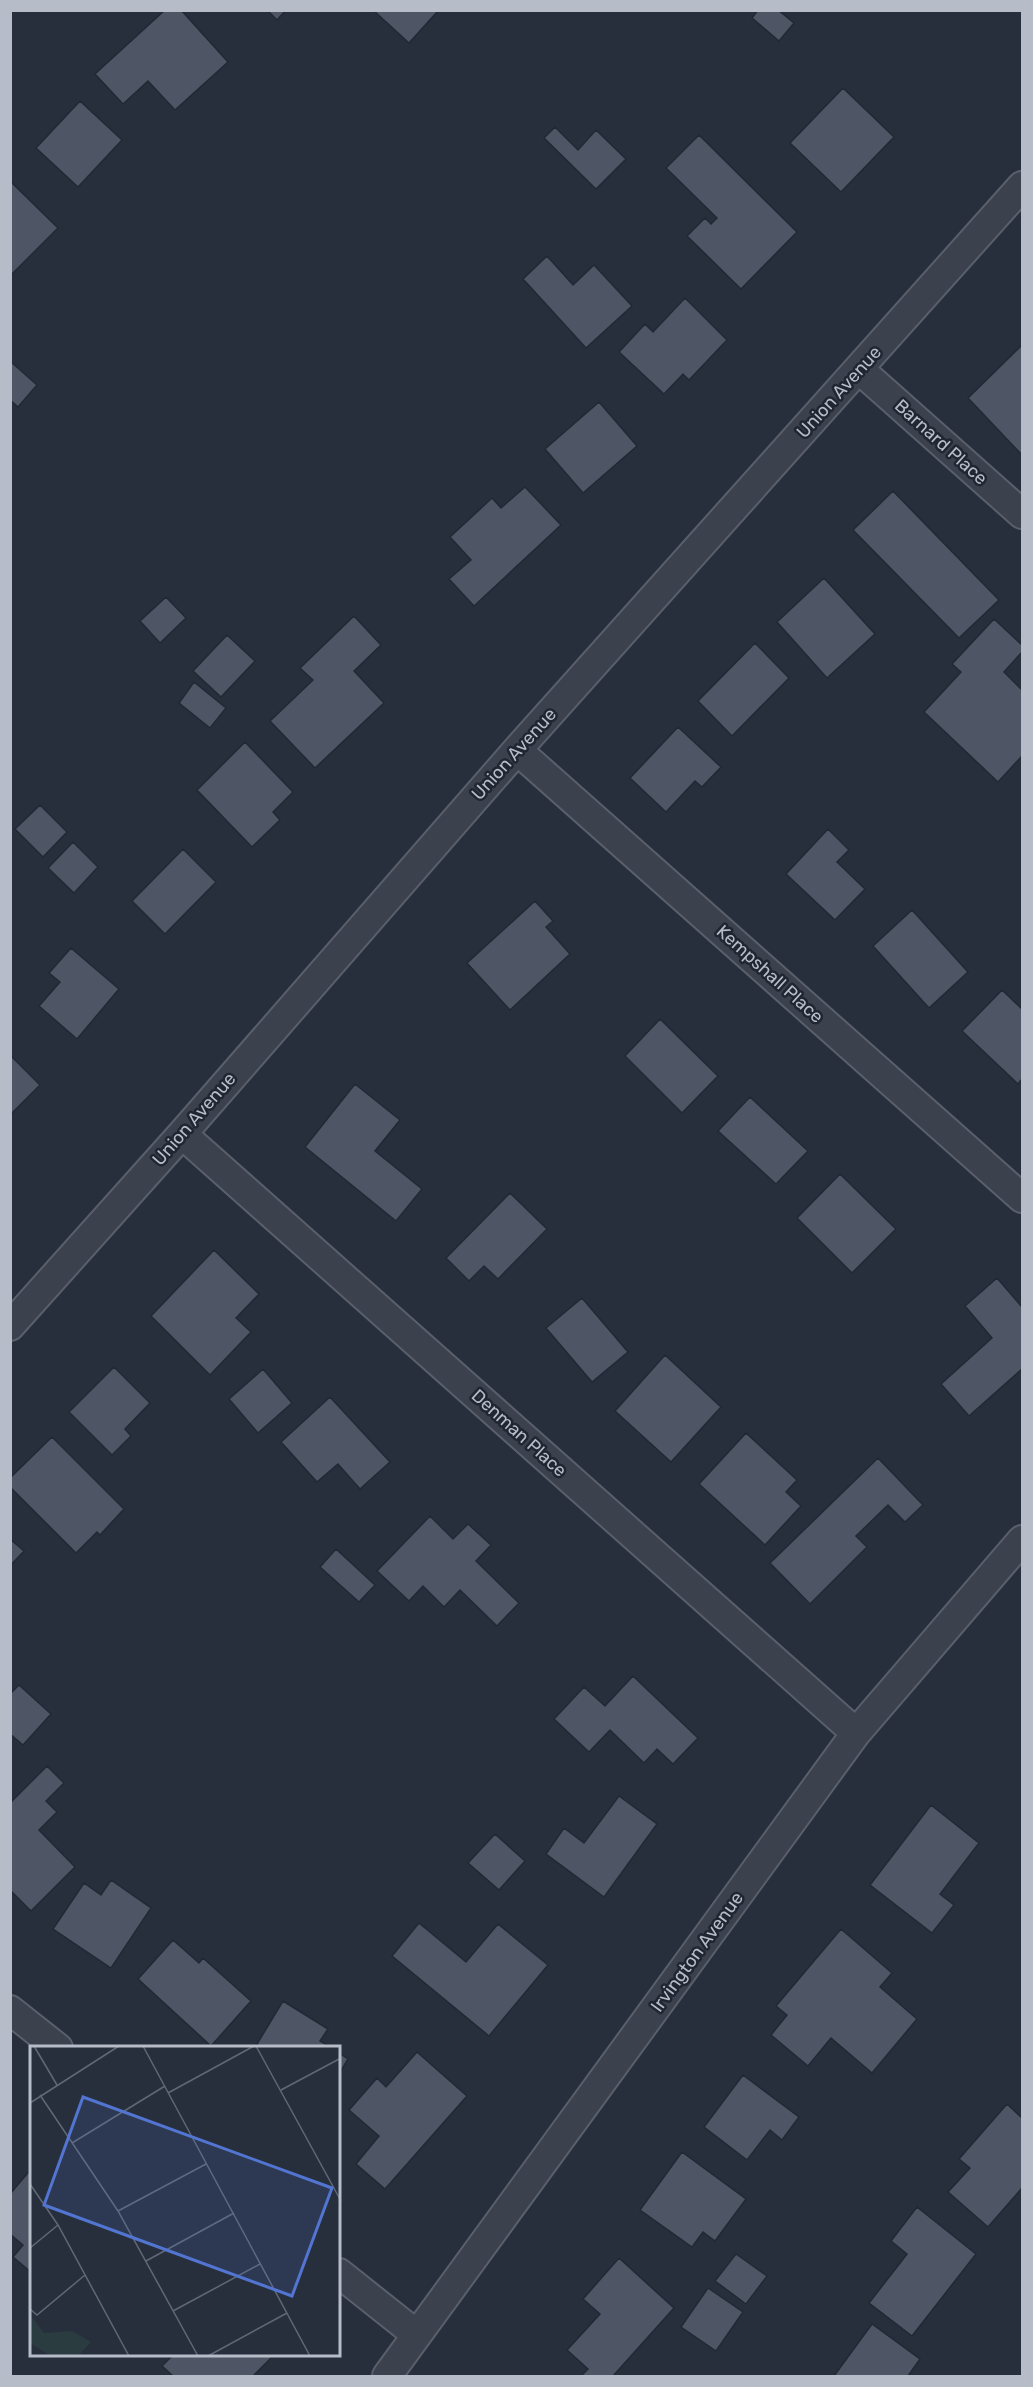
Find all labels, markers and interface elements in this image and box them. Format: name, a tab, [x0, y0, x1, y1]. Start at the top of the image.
street label: Union Avenue	[792, 341, 886, 443]
street label: Barnard Place	[890, 395, 992, 489]
street label: Union Avenue	[467, 703, 561, 805]
street label: Kempshall Place	[712, 920, 828, 1028]
street label: Union Avenue	[148, 1068, 240, 1170]
street label: Denman Place	[467, 1384, 571, 1482]
street label: Irvington Avenue	[646, 1888, 748, 2016]
inset map	[30, 2046, 340, 2357]

